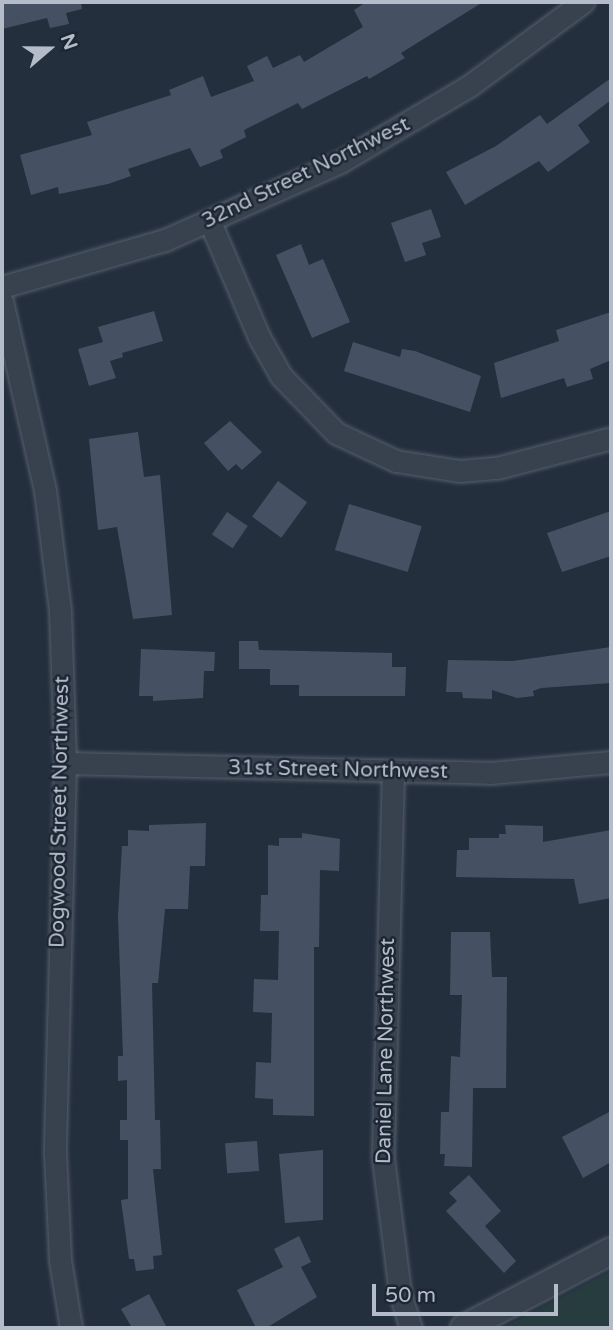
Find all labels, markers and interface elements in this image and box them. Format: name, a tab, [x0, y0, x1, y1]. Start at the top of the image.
north arrow	[14, 14, 84, 84]
text: N	[56, 31, 82, 53]
street label: 32nd Street Northwest	[198, 112, 414, 234]
street label: Dogwood Street Northwest	[45, 676, 75, 948]
street label: 31st Street Northwest	[228, 755, 448, 785]
street label: Daniel Lane Northwest	[371, 938, 401, 1164]
scale bar	[375, 1270, 560, 1314]
text: 50 m	[385, 1283, 436, 1308]

